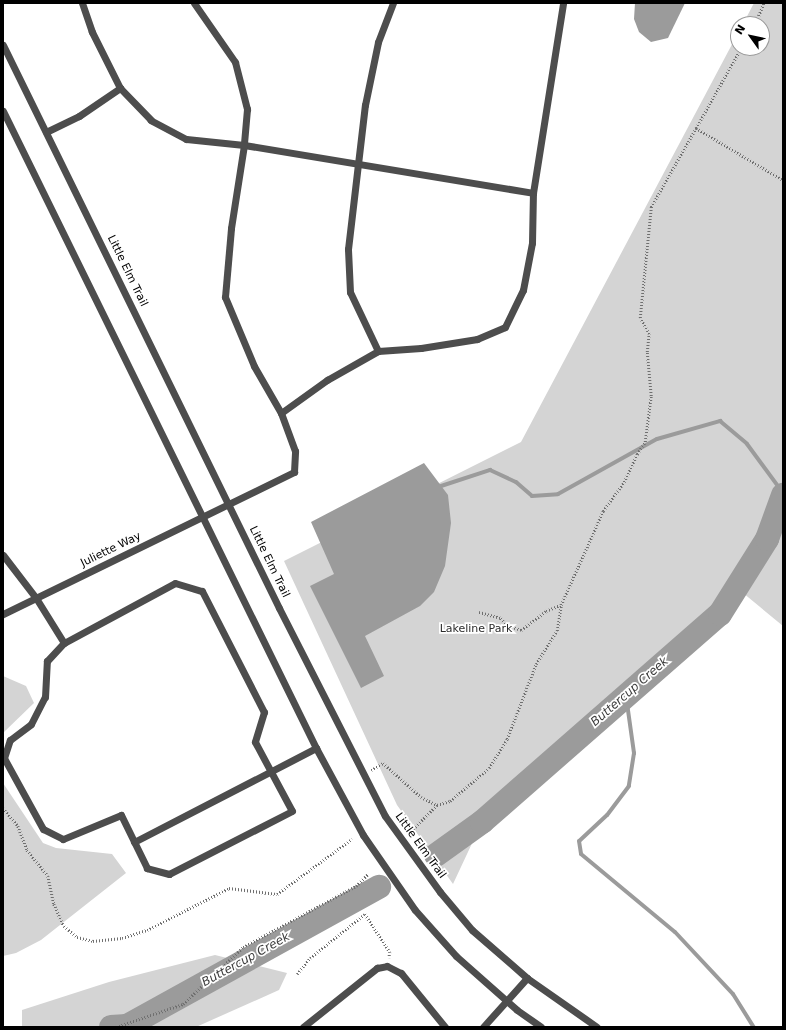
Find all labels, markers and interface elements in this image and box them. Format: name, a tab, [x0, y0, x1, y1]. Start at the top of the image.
north arrow	[730, 16, 770, 56]
text: N	[732, 22, 748, 37]
street label: Little Elm Trail	[104, 233, 150, 309]
street label: Little Elm Trail	[246, 524, 292, 600]
street label: Juliette Way	[79, 530, 143, 570]
park label: Lakeline Park	[440, 622, 512, 636]
water label: Buttercup Creek	[588, 654, 672, 730]
street label: Little Elm Trail	[392, 811, 448, 881]
water label: Buttercup Creek	[200, 930, 292, 990]

